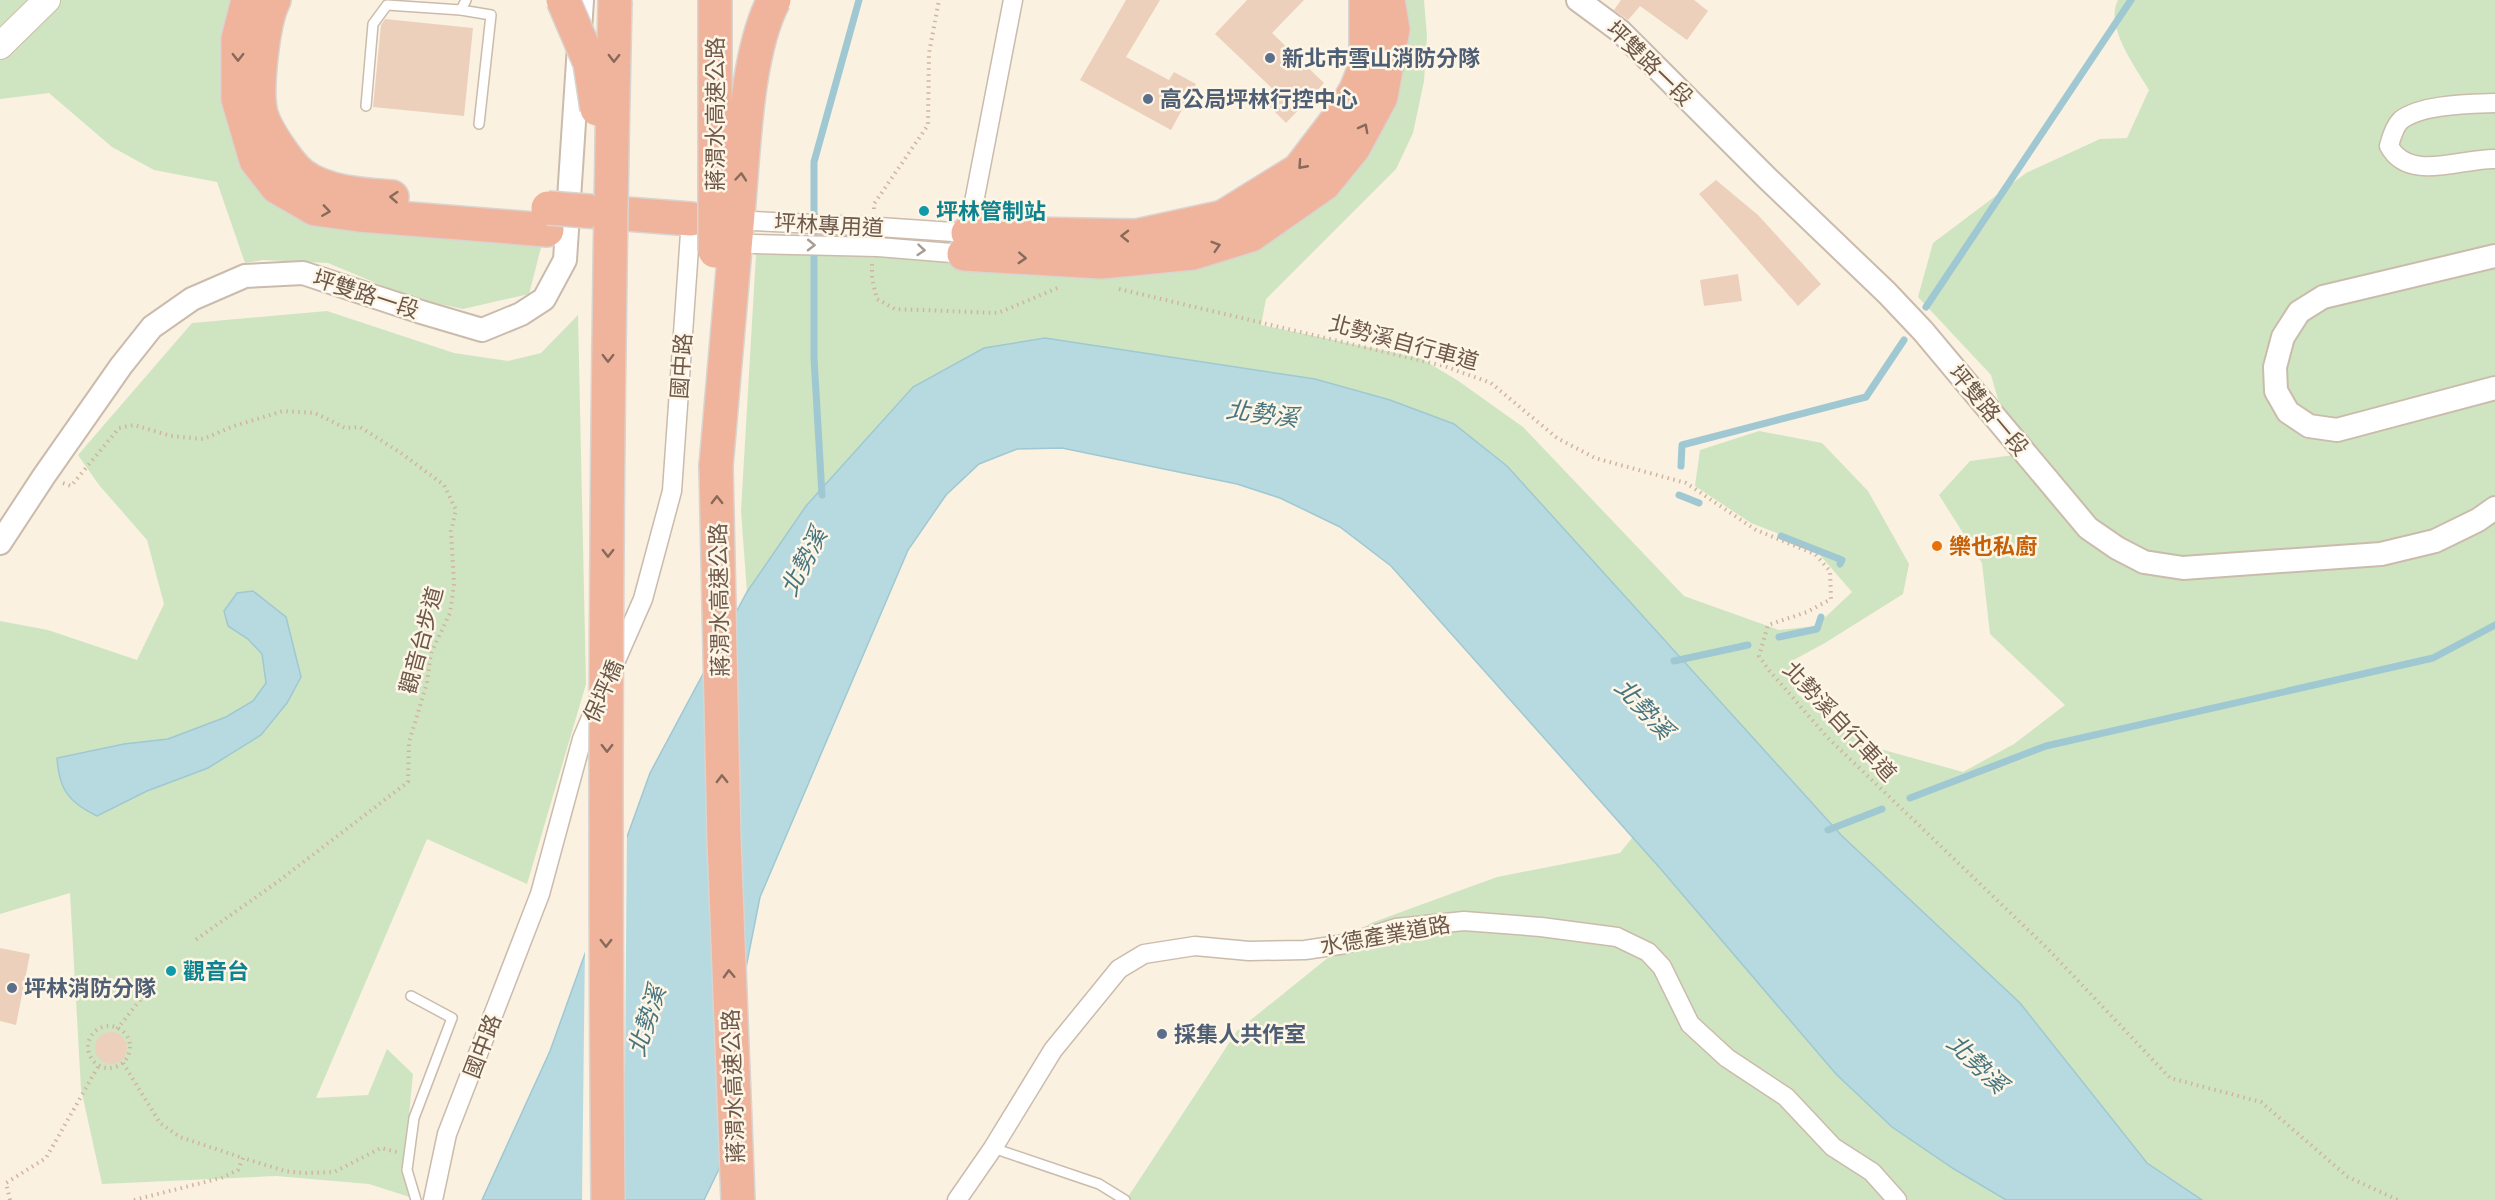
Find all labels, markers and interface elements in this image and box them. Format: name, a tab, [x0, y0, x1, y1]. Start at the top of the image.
street label: 坪雙路一段	[1601, 15, 1699, 111]
street label: 蔣渭水高速公路	[701, 37, 729, 191]
place label: 新北市雪山消防分隊	[1282, 44, 1480, 72]
marker: 新北市雪山消防分隊	[1263, 51, 1277, 65]
one-way arrow	[232, 53, 244, 62]
one-way arrow	[607, 54, 620, 63]
place label: 高公局坪林行控中心	[1160, 85, 1358, 113]
marker: 高公局坪林行控中心	[1141, 92, 1155, 106]
one-way arrow	[1357, 124, 1368, 134]
one-way arrow	[1298, 158, 1309, 169]
one-way arrow	[734, 173, 747, 182]
one-way arrow	[390, 191, 399, 204]
place label: 坪林管制站	[936, 197, 1046, 225]
one-way arrow	[322, 204, 331, 217]
marker: 坪林管制站	[917, 204, 931, 218]
street label: 坪林專用道	[773, 208, 885, 242]
one-way arrow	[1121, 229, 1130, 242]
one-way arrow	[807, 239, 816, 251]
one-way arrow	[1210, 241, 1221, 253]
one-way arrow	[916, 243, 926, 256]
one-way arrow	[1018, 251, 1027, 264]
street label: 坪雙路一段	[309, 264, 423, 324]
street label: 北勢溪自行車道	[1326, 309, 1482, 375]
street label: 國中路	[665, 332, 697, 400]
one-way arrow	[602, 353, 614, 362]
street label: 坪雙路一段	[1943, 359, 2035, 461]
water label: 北勢溪	[1224, 394, 1303, 434]
one-way arrow	[710, 495, 723, 504]
water label: 北勢溪	[773, 520, 835, 601]
street label: 蔣渭水高速公路	[704, 523, 734, 677]
place label: 樂也私廚	[1949, 532, 2037, 560]
marker: 樂也私廚	[1930, 539, 1944, 553]
one-way arrow	[601, 548, 614, 557]
street label: 觀音台步道	[393, 583, 449, 697]
street label: 保坪橋	[577, 655, 629, 727]
street label: 北勢溪自行車道	[1777, 655, 1903, 787]
water label: 北勢溪	[1608, 672, 1682, 748]
one-way arrow	[601, 743, 613, 752]
one-way arrow	[716, 774, 729, 783]
street label: 水德產業道路	[1318, 910, 1452, 960]
one-way arrow	[600, 938, 612, 947]
place label: 觀音台	[183, 957, 249, 985]
marker: 觀音台	[164, 964, 178, 978]
one-way arrow	[723, 969, 735, 978]
place label: 坪林消防分隊	[24, 974, 156, 1002]
water label: 北勢溪	[621, 979, 673, 1060]
marker: 坪林消防分隊	[5, 981, 19, 995]
street label: 蔣渭水高速公路	[716, 1009, 750, 1163]
street label: 國中路	[457, 1010, 507, 1082]
place label: 採集人共作室	[1174, 1020, 1306, 1048]
marker: 採集人共作室	[1155, 1027, 1169, 1041]
water label: 北勢溪	[1941, 1027, 2016, 1102]

